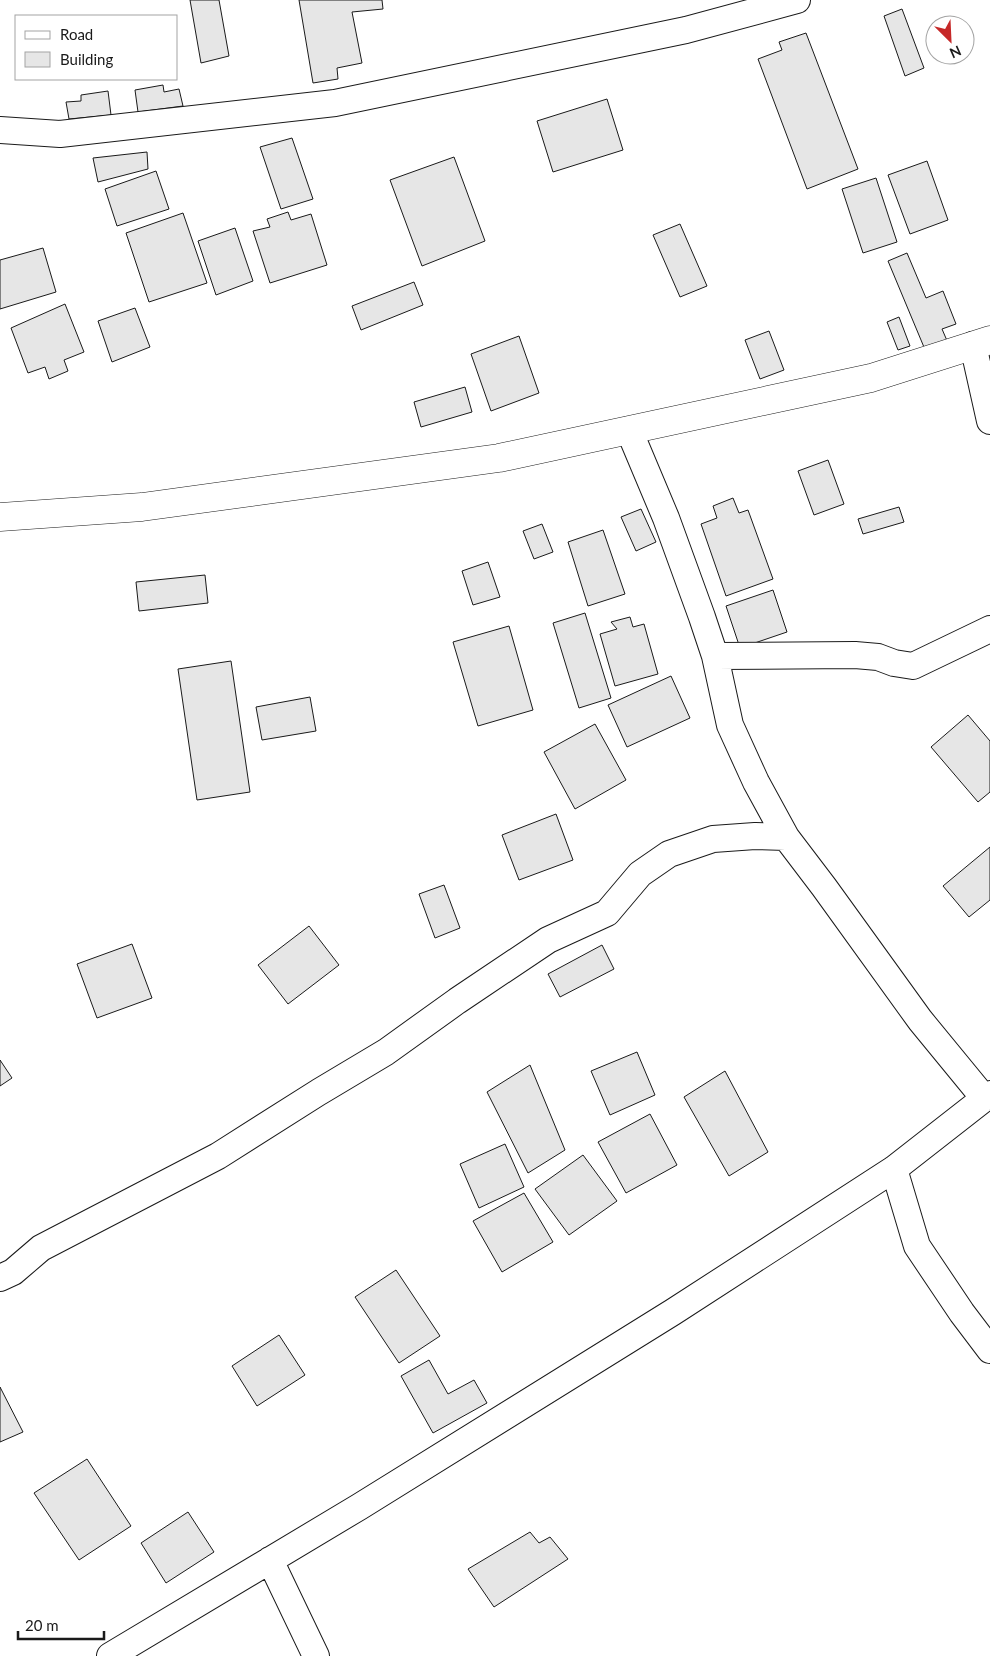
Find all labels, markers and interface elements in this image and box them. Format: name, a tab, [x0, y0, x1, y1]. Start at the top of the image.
legend	[15, 15, 178, 80]
north arrow	[925, 15, 975, 65]
text: Road	[60, 25, 93, 43]
text: N	[947, 42, 964, 62]
text: Building	[60, 50, 113, 68]
scale bar	[18, 1608, 104, 1640]
text: 20 m	[25, 1616, 59, 1634]

